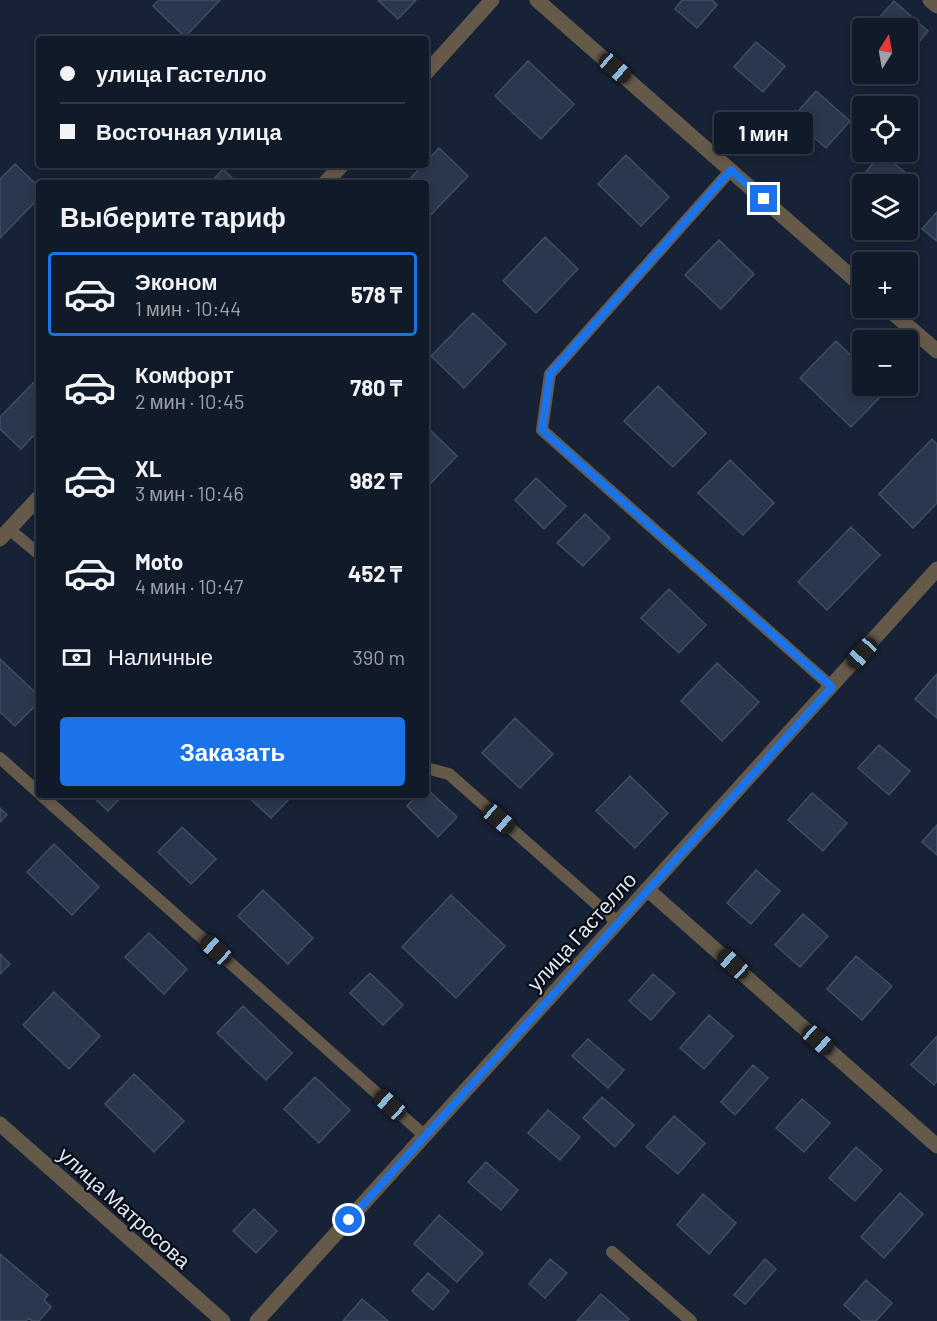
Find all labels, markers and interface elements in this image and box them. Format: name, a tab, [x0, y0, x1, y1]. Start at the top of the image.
north arrow	[852, 18, 918, 84]
map controls	[852, 18, 918, 396]
car	[596, 49, 634, 87]
text: улица Гастелло	[96, 60, 267, 86]
button: locate	[852, 96, 918, 162]
callout: 1 мин	[714, 112, 813, 154]
text: Восточная улица	[96, 118, 282, 144]
text: 1 мин	[738, 121, 789, 145]
button: layers	[852, 174, 918, 240]
route end	[750, 185, 777, 212]
text: Выберите тариф	[60, 200, 286, 232]
button: +	[852, 252, 918, 318]
icon: car	[63, 267, 117, 321]
text: Эконом	[135, 268, 218, 294]
text: 578 ₸	[351, 281, 402, 307]
text: 1 мин · 10:44	[135, 296, 241, 320]
button: −	[852, 330, 918, 396]
icon: car	[63, 360, 117, 414]
text: Комфорт	[135, 361, 234, 387]
text: 780 ₸	[350, 374, 402, 400]
text: 2 мин · 10:45	[135, 389, 244, 413]
icon: car	[63, 453, 117, 507]
text: XL	[135, 455, 161, 481]
text: 982 ₸	[350, 467, 402, 493]
text: 3 мин · 10:46	[135, 481, 244, 505]
icon: car	[63, 546, 117, 600]
text: Moto	[135, 548, 183, 574]
text: 452 ₸	[348, 560, 402, 586]
text: 4 мин · 10:47	[135, 574, 243, 598]
car	[843, 634, 881, 672]
icon: cash	[60, 641, 93, 674]
text: Наличные	[108, 643, 213, 669]
text: 390 m	[352, 645, 405, 669]
button: Заказать	[60, 717, 405, 786]
car	[480, 800, 518, 838]
street label: улица Гастелло	[521, 866, 641, 996]
car	[197, 931, 235, 969]
car	[714, 945, 752, 983]
car	[799, 1021, 837, 1059]
car	[371, 1086, 409, 1124]
street label: улица Матросова	[54, 1141, 196, 1273]
route start	[335, 1206, 362, 1233]

